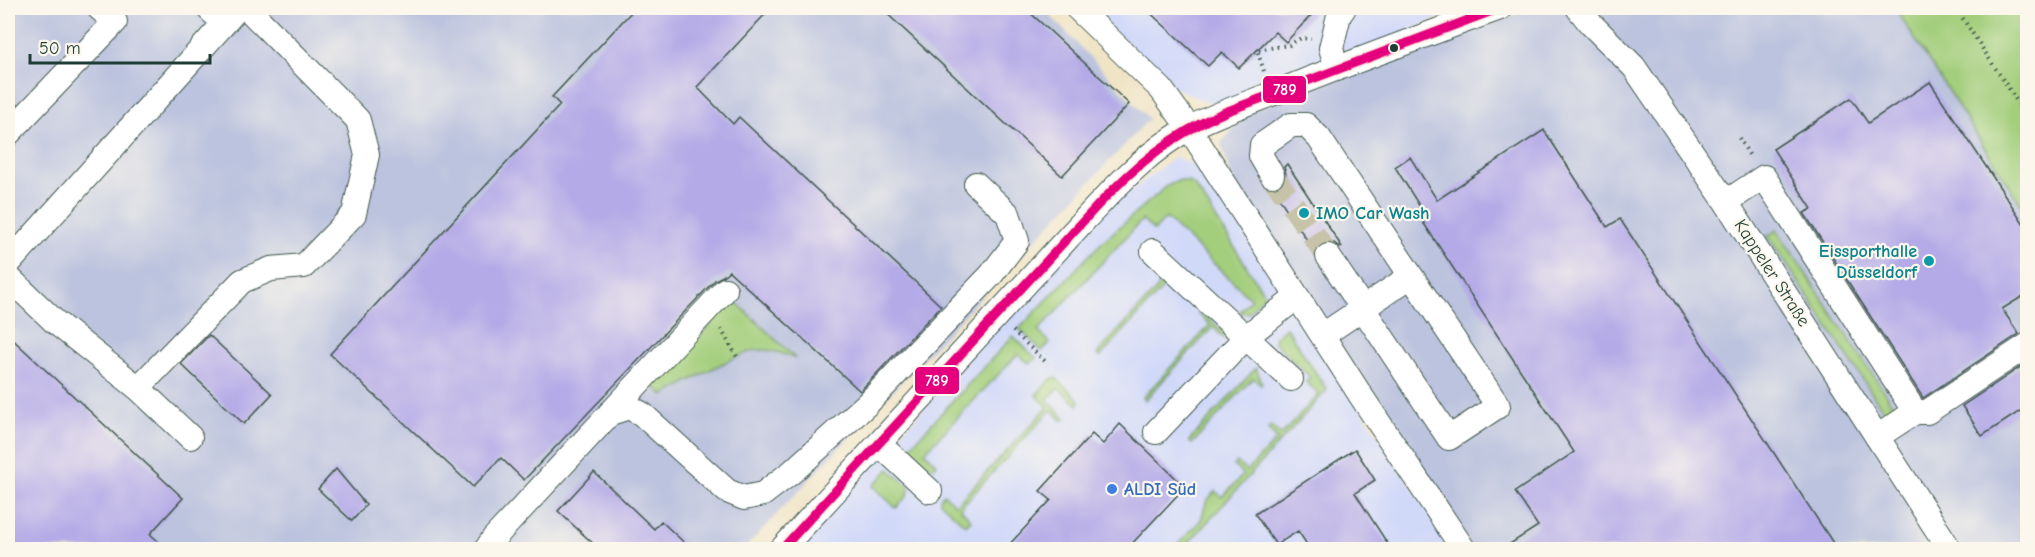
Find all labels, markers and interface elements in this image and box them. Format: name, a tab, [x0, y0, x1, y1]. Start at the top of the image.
scale bar	[30, 27, 210, 65]
text: 50 m	[39, 38, 81, 59]
unlabelled marker	[1388, 42, 1400, 54]
line badge: 789	[1262, 75, 1307, 104]
text: 789	[1273, 81, 1297, 99]
place label: IMO Car Wash	[1316, 203, 1430, 224]
marker: IMO Car Wash	[1297, 206, 1311, 220]
street label: Kappeler Straße	[1730, 216, 1814, 330]
place label: Eissporthalle Düsseldorf	[1819, 241, 1918, 283]
marker: Eissporthalle Düsseldorf	[1922, 254, 1936, 268]
line badge: 789	[914, 366, 960, 395]
text: 789	[925, 372, 949, 390]
place label: ALDI Süd	[1124, 479, 1196, 500]
marker: ALDI Süd	[1105, 482, 1119, 496]

